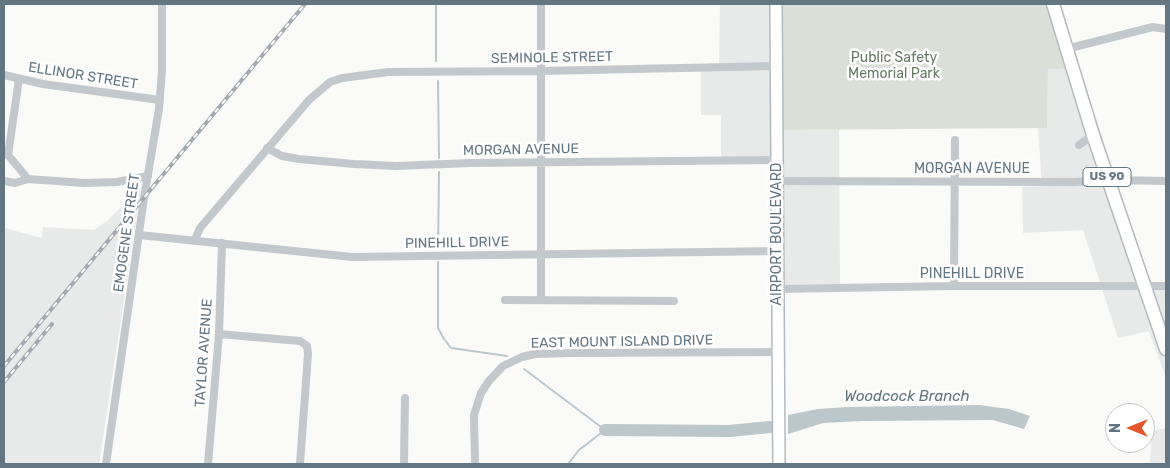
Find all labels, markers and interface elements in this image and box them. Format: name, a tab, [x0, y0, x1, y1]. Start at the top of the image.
street label: SEMINOLE STREET	[491, 49, 613, 67]
park label: Public Safety Memorial Park	[848, 50, 940, 82]
street label: ELLINOR STREET	[27, 59, 139, 93]
street label: MORGAN AVENUE	[463, 141, 579, 159]
street label: MORGAN AVENUE	[914, 161, 1030, 177]
street label: AIRPORT BOULEVARD	[769, 162, 785, 306]
road number: US 90	[1083, 168, 1131, 186]
street label: EMOGENE STREET	[110, 173, 144, 293]
street label: PINEHILL DRIVE	[405, 234, 509, 252]
street label: PINEHILL DRIVE	[920, 266, 1024, 282]
street label: TAYLOR AVENUE	[192, 298, 216, 408]
street label: EAST MOUNT ISLAND DRIVE	[531, 332, 713, 352]
water label: Woodcock Branch	[844, 388, 970, 406]
north arrow	[1105, 403, 1155, 453]
text: N	[1107, 423, 1124, 433]

